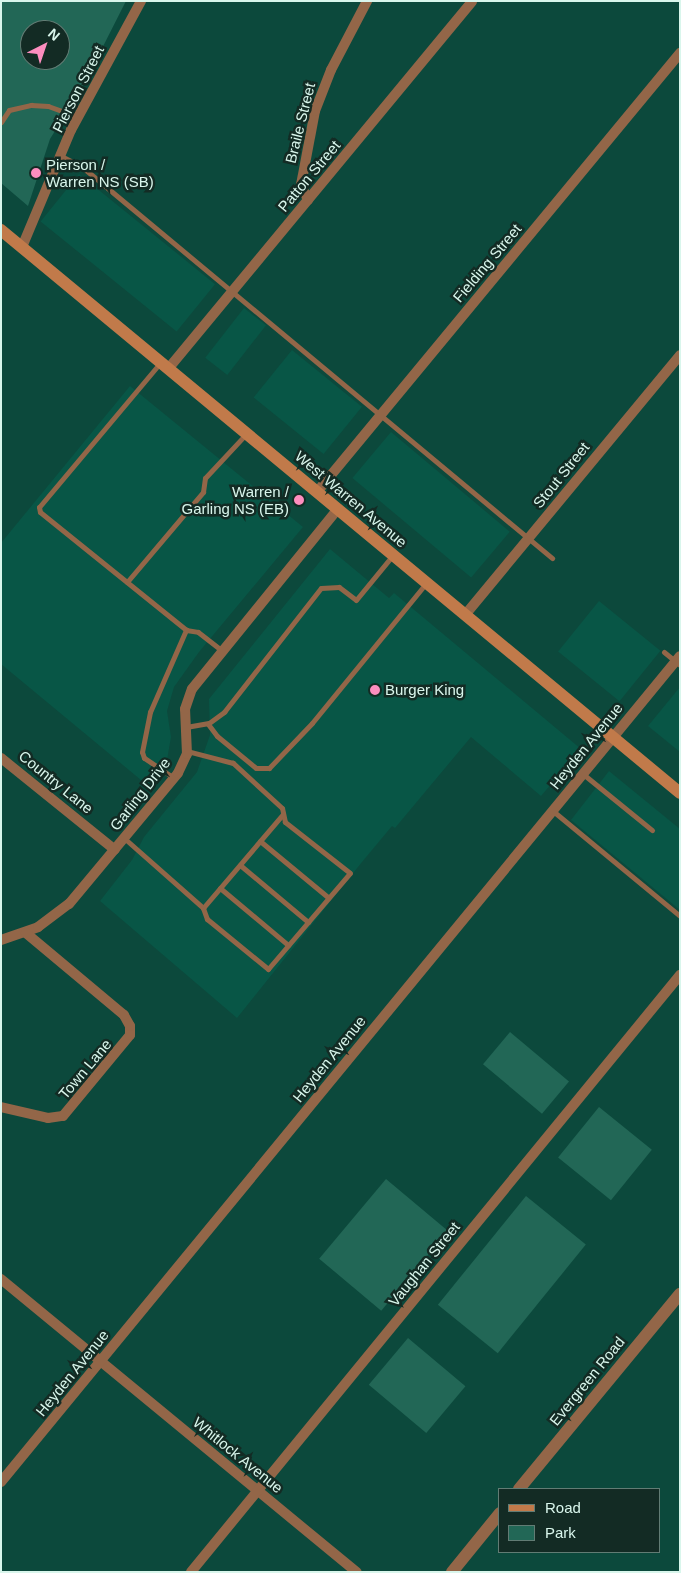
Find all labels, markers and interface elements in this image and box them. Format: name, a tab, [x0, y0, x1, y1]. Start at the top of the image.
north arrow	[20, 20, 70, 70]
text: N	[45, 25, 63, 44]
street label: Pierson Street	[48, 43, 108, 135]
street label: Braile Street	[281, 81, 319, 165]
street label: Patton Street	[274, 137, 344, 215]
place label: Pierson / Warren NS (SB)	[46, 155, 154, 190]
marker: Pierson / Warren NS (SB)	[30, 167, 42, 179]
street label: Fielding Street	[449, 220, 525, 306]
street label: Stout Street	[529, 439, 593, 511]
street label: West Warren Avenue	[291, 447, 411, 551]
place label: Warren / Garling NS (EB)	[181, 482, 289, 517]
marker: Warren / Garling NS (EB)	[293, 494, 305, 506]
place label: Burger King	[385, 681, 464, 699]
marker: Burger King	[369, 684, 381, 696]
street label: Heyden Avenue	[546, 699, 626, 793]
street label: Country Lane	[15, 747, 97, 817]
street label: Garling Drive	[106, 754, 174, 834]
street label: Heyden Avenue	[289, 1012, 369, 1106]
street label: Town Lane	[55, 1035, 115, 1103]
street label: Vaughan Street	[385, 1218, 463, 1310]
street label: Heyden Avenue	[32, 1326, 112, 1420]
street label: Evergreen Road	[546, 1333, 628, 1429]
street label: Whitlock Avenue	[189, 1413, 287, 1497]
legend	[498, 1488, 661, 1553]
text: Road	[545, 1499, 581, 1516]
text: Park	[545, 1524, 576, 1541]

